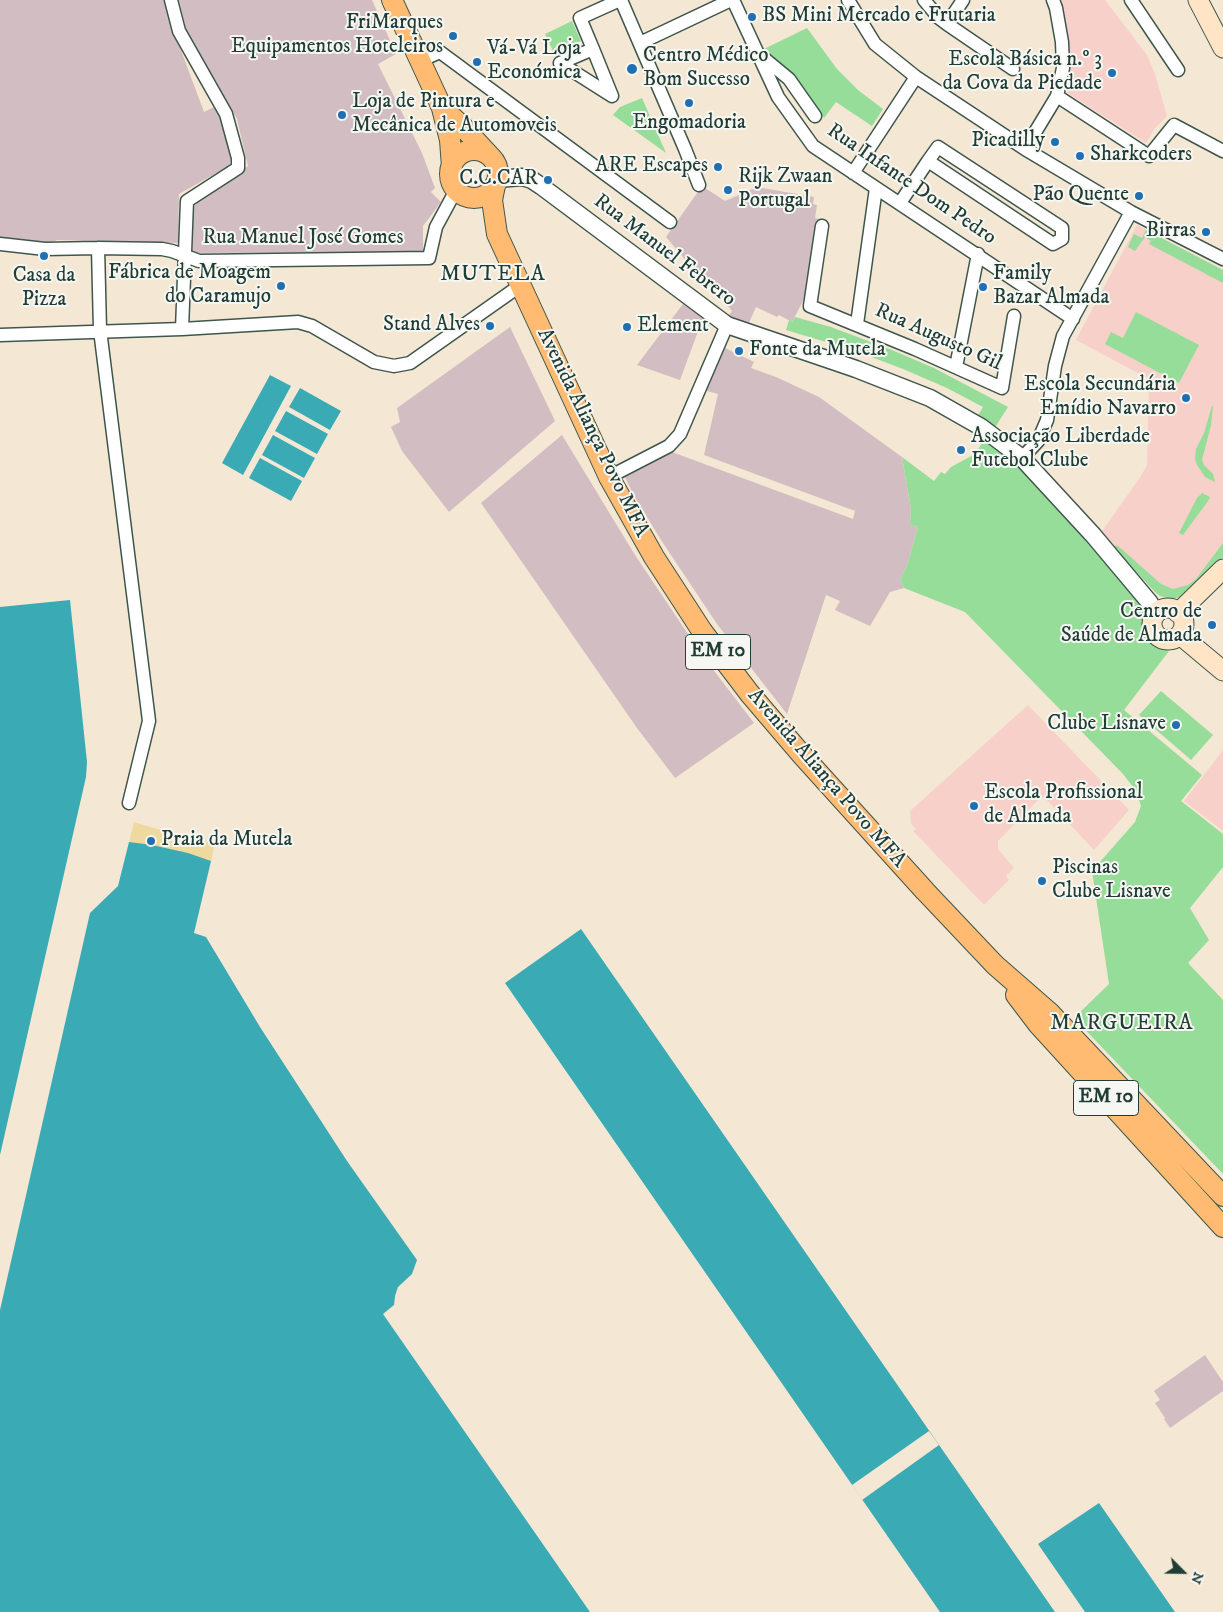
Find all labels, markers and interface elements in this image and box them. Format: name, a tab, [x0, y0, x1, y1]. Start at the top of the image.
place label: BS Mini Mercado e Frutaria	[762, 4, 996, 30]
place label: FriMarques Equipamentos Hoteleiros	[231, 11, 443, 61]
marker: BS Mini Mercado e Frutaria	[746, 11, 758, 23]
marker: FriMarques Equipamentos Hoteleiros	[447, 30, 459, 42]
place label: Vá-Vá Loja Económica	[487, 37, 581, 87]
place label: Centro Médico Bom Sucesso	[643, 44, 769, 94]
place label: Escola Básica n.º 3 da Cova da Piedade	[942, 48, 1102, 98]
marker: Vá-Vá Loja Económica	[471, 56, 483, 68]
marker: Centro Médico Bom Sucesso	[625, 62, 639, 76]
marker: Escola Básica n.º 3 da Cova da Piedade	[1106, 67, 1118, 79]
place label: Loja de Pintura e Mecânica de Automoveis	[352, 90, 557, 140]
marker: Engomadoria	[683, 97, 695, 109]
marker: Loja de Pintura e Mecânica de Automoveis	[336, 109, 348, 121]
place label: Engomadoria	[632, 111, 746, 137]
street label: Rua Infante Dom Pedro	[822, 119, 1000, 251]
place label: Picadilly	[971, 129, 1045, 155]
marker: Picadilly	[1049, 136, 1061, 148]
place label: Sharkcoders	[1090, 143, 1192, 169]
marker: Sharkcoders	[1074, 150, 1086, 162]
place label: ARE Escapes	[595, 154, 708, 180]
marker: ARE Escapes	[712, 161, 724, 173]
place label: Rijk Zwaan Portugal	[738, 165, 833, 215]
place label: C.C.CAR	[459, 167, 538, 193]
marker: C.C.CAR	[542, 174, 554, 186]
place label: Pão Quente	[1032, 183, 1129, 209]
marker: Rijk Zwaan Portugal	[722, 184, 734, 196]
street label: Rua Manuel Febrero	[588, 189, 740, 313]
marker: Pão Quente	[1133, 190, 1145, 202]
place label: Birras	[1146, 219, 1196, 245]
street label: Rua Manuel José Gomes	[203, 226, 403, 252]
marker: Birras	[1200, 226, 1212, 238]
marker: Casa da Pizza	[38, 250, 50, 262]
place label: Fábrica de Moagem do Caramujo	[108, 261, 271, 311]
district label: MUTELA	[439, 262, 547, 288]
place label: Family Bazar Almada	[993, 262, 1109, 312]
place label: Casa da Pizza	[13, 264, 75, 314]
marker: Fábrica de Moagem do Caramujo	[275, 280, 287, 292]
marker: Family Bazar Almada	[977, 281, 989, 293]
street label: Rua Augusto Gil	[871, 299, 1005, 377]
place label: Stand Alves	[383, 313, 480, 339]
place label: Element	[637, 314, 709, 340]
marker: Stand Alves	[484, 320, 496, 332]
marker: Element	[621, 321, 633, 333]
street label: Avenida Aliança Povo MFA	[530, 324, 654, 542]
place label: Fonte da Mutela	[749, 338, 886, 364]
marker: Fonte da Mutela	[733, 345, 745, 357]
place label: Escola Secundária Emídio Navarro	[1024, 373, 1176, 423]
marker: Escola Secundária Emídio Navarro	[1180, 392, 1192, 404]
place label: Associação Liberdade Futebol Clube	[971, 425, 1150, 475]
marker: Associação Liberdade Futebol Clube	[955, 444, 967, 456]
place label: Centro de Saúde de Almada	[1061, 600, 1202, 650]
marker: Centro de Saúde de Almada	[1206, 619, 1218, 631]
road number: EM 10	[686, 634, 750, 670]
street label: Avenida Aliança Povo MFA	[741, 684, 911, 874]
place label: Clube Lisnave	[1047, 712, 1166, 738]
marker: Clube Lisnave	[1170, 719, 1182, 731]
place label: Escola Profissional de Almada	[984, 781, 1143, 831]
marker: Escola Profissional de Almada	[968, 800, 980, 812]
place label: Praia da Mutela	[161, 828, 292, 854]
marker: Praia da Mutela	[145, 835, 157, 847]
place label: Piscinas Clube Lisnave	[1052, 856, 1171, 906]
marker: Piscinas Clube Lisnave	[1036, 875, 1048, 887]
district label: MARGUEIRA	[1049, 1011, 1195, 1037]
road number: EM 10	[1074, 1080, 1138, 1116]
north arrow	[1158, 1547, 1208, 1597]
text: N	[1186, 1569, 1207, 1587]

